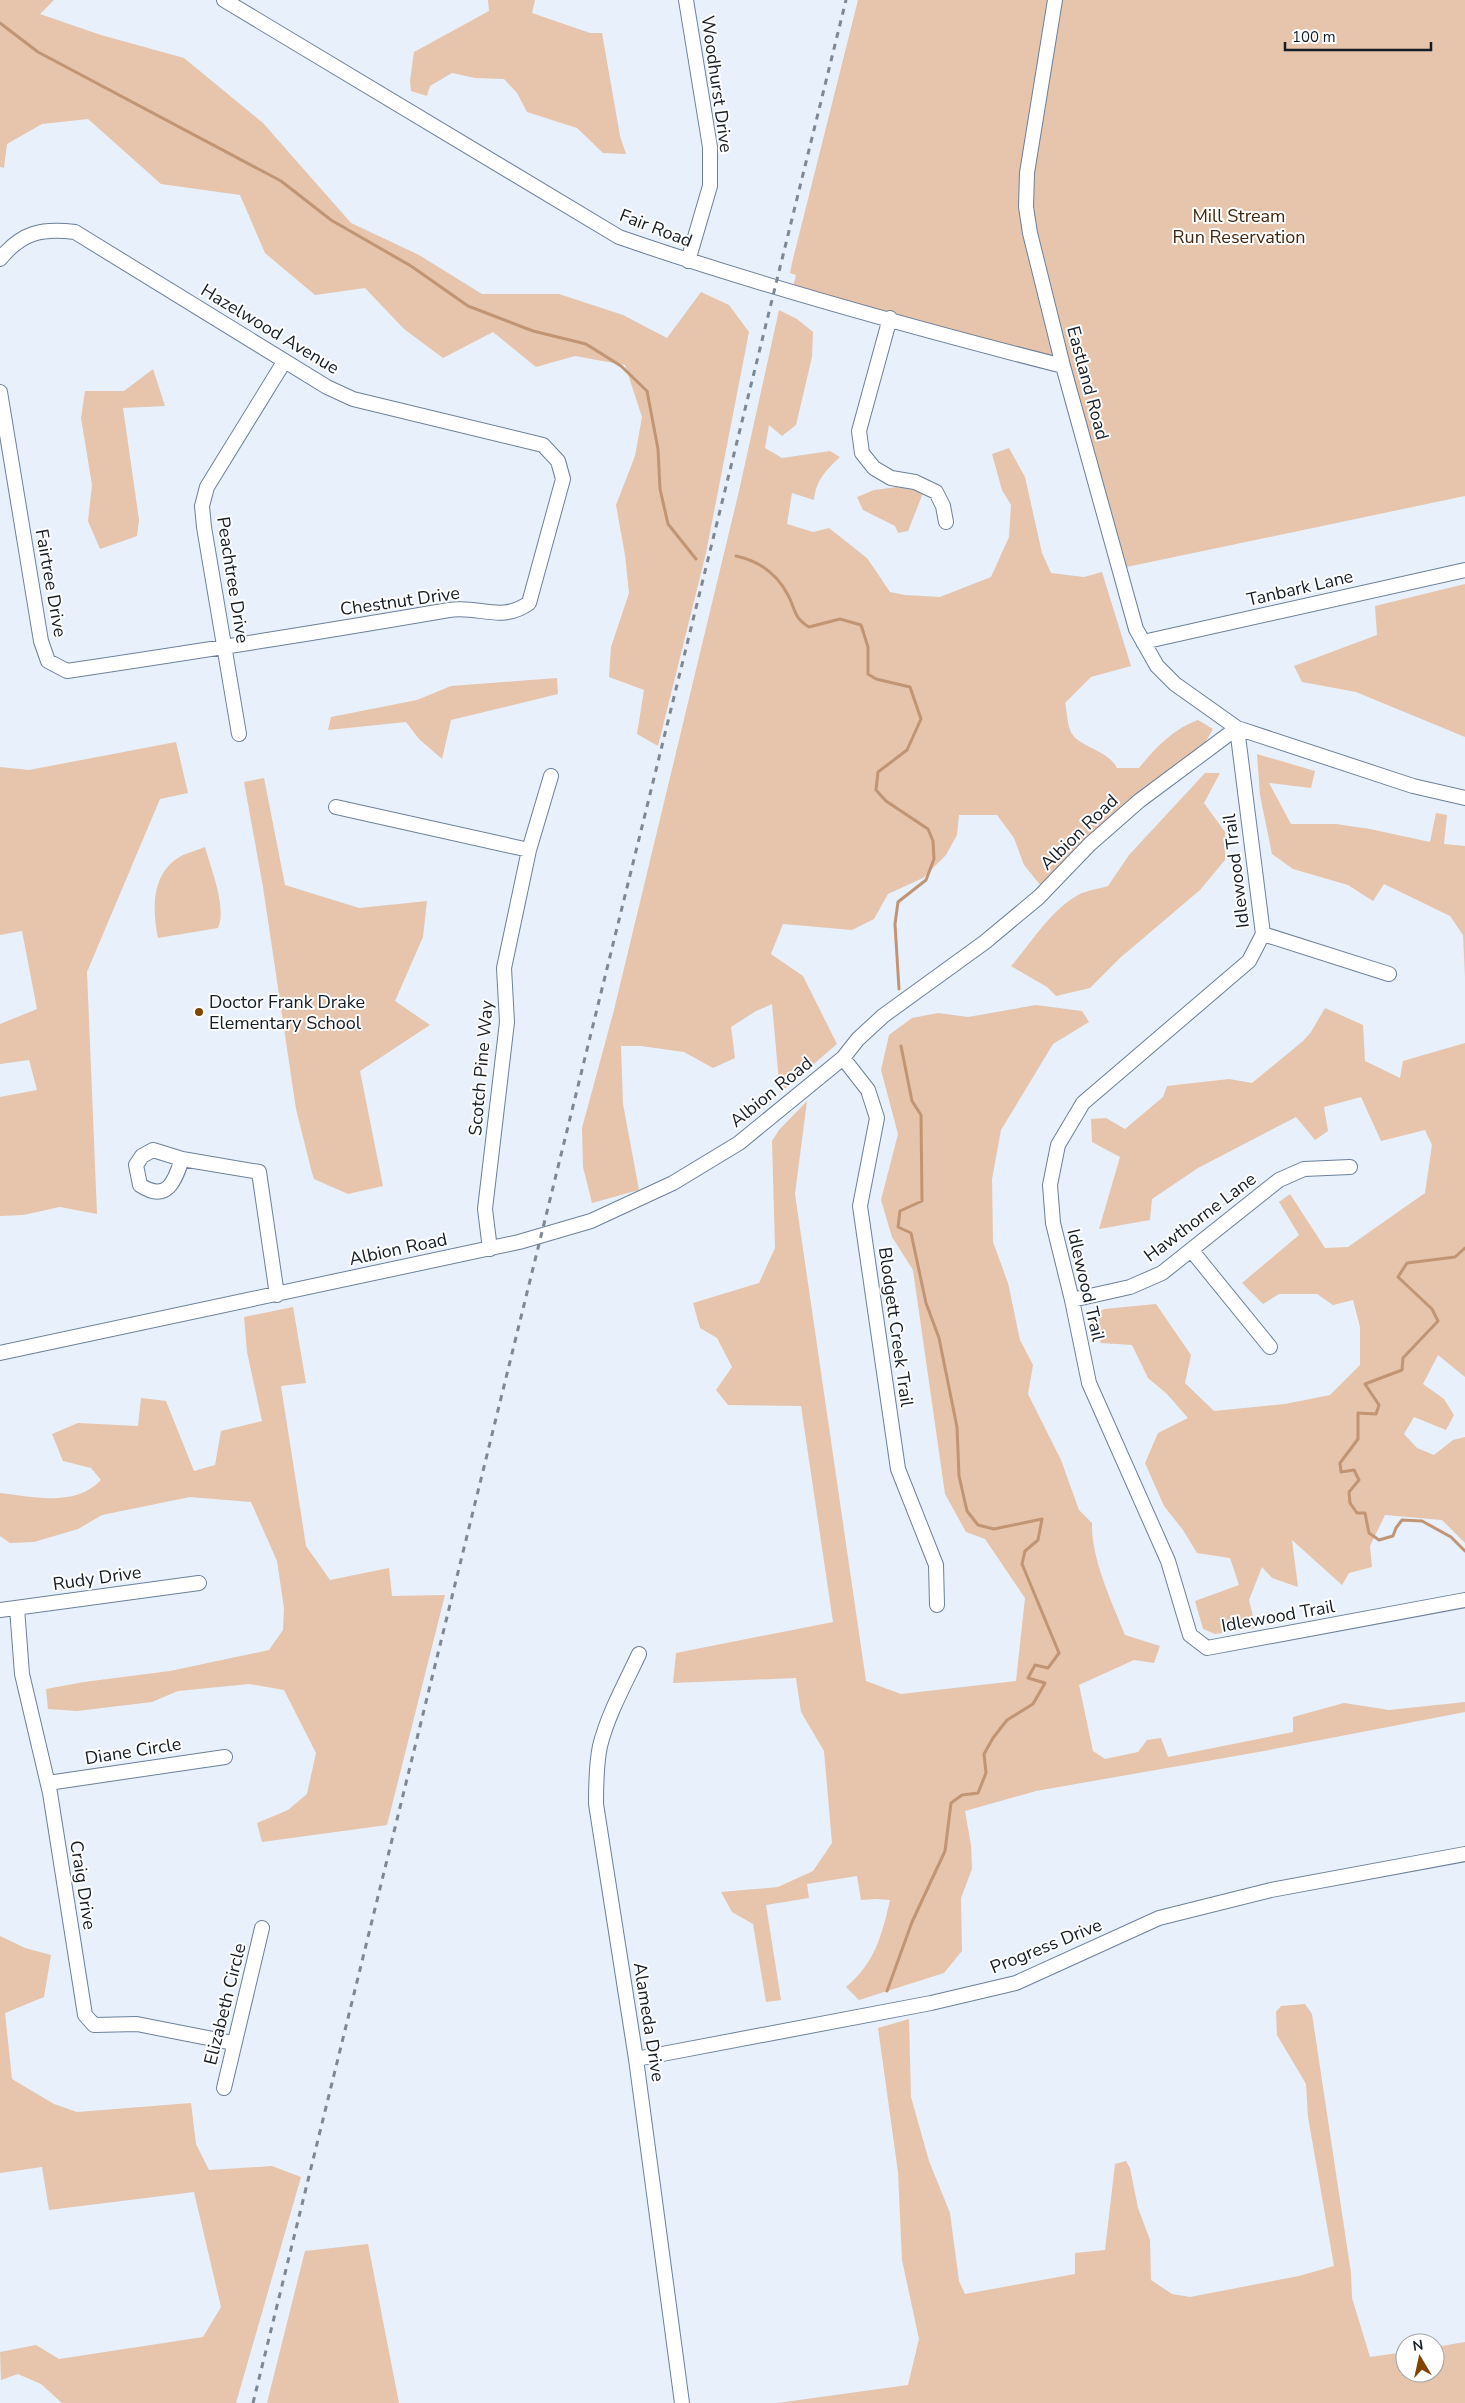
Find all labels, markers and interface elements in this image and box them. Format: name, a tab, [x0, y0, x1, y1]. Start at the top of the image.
street label: Woodhurst Drive	[696, 14, 738, 154]
scale bar	[1285, 20, 1431, 52]
text: 100 m	[1292, 27, 1336, 47]
street label: Fair Road	[616, 203, 696, 253]
park label: Mill Stream Run Reservation	[1173, 204, 1305, 249]
street label: Hazelwood Avenue	[196, 278, 344, 380]
street label: Eastland Road	[1061, 323, 1115, 443]
street label: Peachtree Drive	[211, 515, 255, 645]
street label: Fairtree Drive	[30, 527, 72, 639]
street label: Tanbark Lane	[1244, 564, 1356, 612]
street label: Chestnut Drive	[339, 581, 461, 621]
street label: Albion Road	[1035, 789, 1123, 875]
street label: Idlewood Trail	[1217, 812, 1255, 929]
place label: Doctor Frank Drake Elementary School	[209, 990, 365, 1035]
street label: Scotch Pine Way	[463, 998, 499, 1137]
marker: Doctor Frank Drake Elementary School	[193, 1006, 205, 1018]
street label: Albion Road	[725, 1051, 817, 1133]
street label: Hawthorne Lane	[1139, 1167, 1261, 1267]
street label: Idlewood Trail	[1061, 1226, 1111, 1344]
street label: Albion Road	[347, 1227, 449, 1271]
street label: Blodgett Creek Trail	[873, 1246, 919, 1409]
street label: Rudy Drive	[51, 1560, 143, 1596]
street label: Idlewood Trail	[1219, 1594, 1337, 1638]
street label: Diane Circle	[83, 1732, 183, 1770]
street label: Craig Drive	[64, 1839, 102, 1931]
street label: Progress Drive	[987, 1913, 1105, 1979]
street label: Elizabeth Circle	[198, 1941, 252, 2067]
street label: Alameda Drive	[628, 1961, 670, 2083]
north arrow	[1395, 2333, 1445, 2383]
text: N	[1411, 2335, 1425, 2356]

